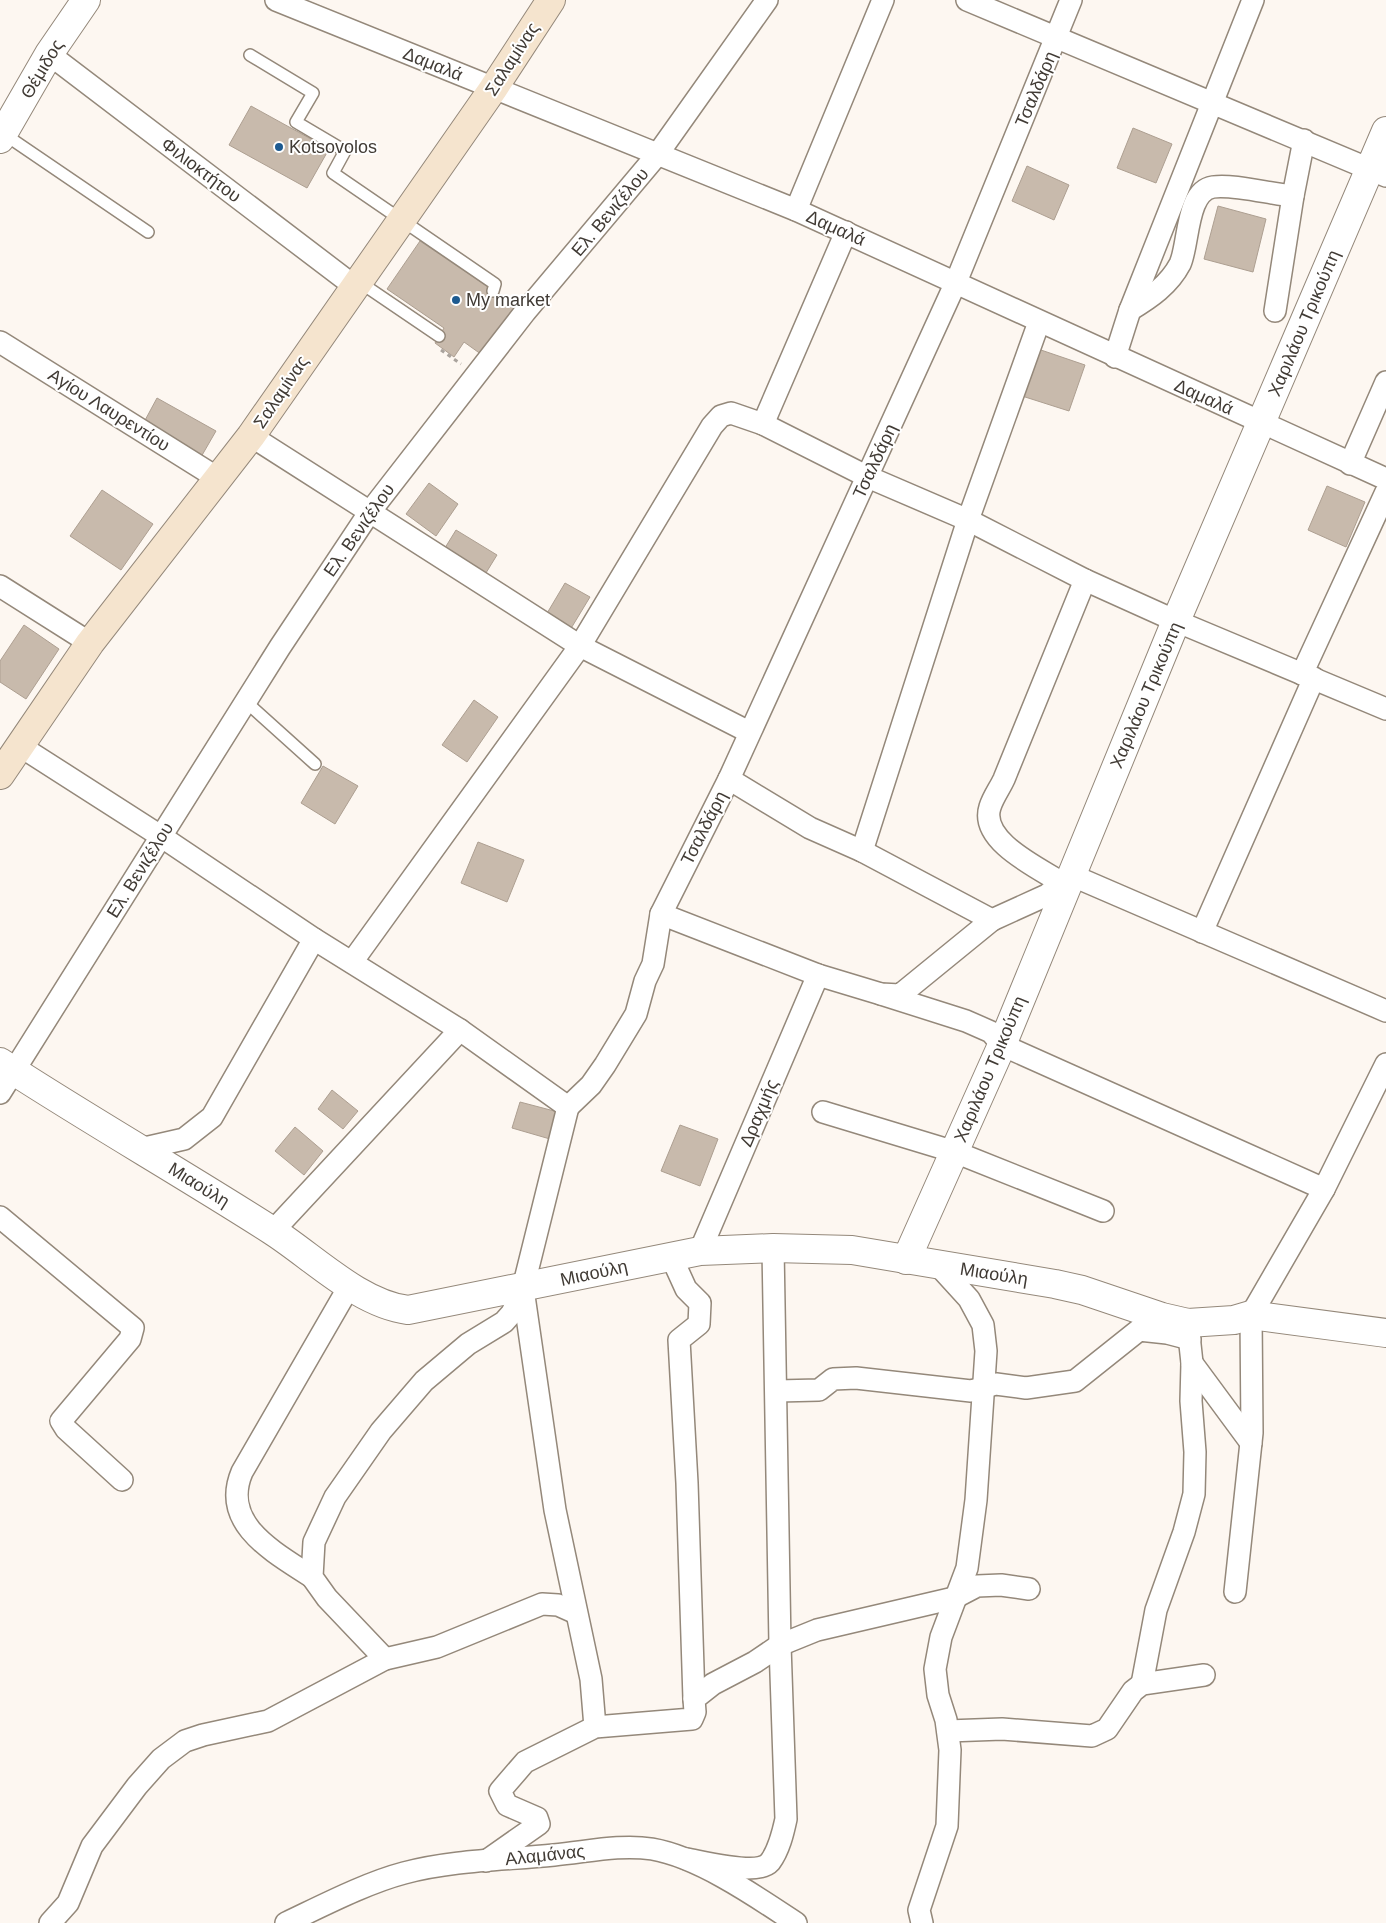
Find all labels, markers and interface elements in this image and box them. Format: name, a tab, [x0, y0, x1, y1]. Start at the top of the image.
street label: Σαλαμίνας	[481, 18, 543, 99]
street label: Θέμιδος	[17, 36, 68, 102]
street label: Δαμαλά	[400, 43, 466, 85]
street label: Τσαλδάρη	[1011, 48, 1061, 130]
street label: Φιλιοκτήτου	[157, 134, 245, 206]
place label: Kotsovolos	[289, 137, 377, 157]
marker: Kotsovolos	[273, 141, 285, 153]
street label: Ελ. Βενιζέλου	[567, 164, 653, 260]
street label: Δαμαλά	[803, 206, 869, 250]
street label: Χαριλάου Τρικούπη	[1264, 247, 1344, 399]
place label: My market	[466, 290, 550, 310]
marker: My market	[450, 294, 462, 306]
street label: Σαλαμίνας	[249, 352, 313, 432]
street label: Αγίου Λαυρεντίου	[45, 365, 173, 455]
street label: Δαμαλά	[1171, 375, 1237, 419]
street label: Τσαλδάρη	[849, 421, 901, 501]
street label: Ελ. Βενιζέλου	[320, 480, 398, 580]
street label: Χαριλάου Τρικούπη	[1106, 619, 1186, 771]
street label: Τσαλδάρη	[677, 788, 731, 868]
street label: Ελ. Βενιζέλου	[103, 819, 177, 921]
street label: Χαριλάου Τρικούπη	[950, 993, 1030, 1145]
street label: Δραχμής	[736, 1076, 782, 1150]
street label: Μιαούλη	[165, 1158, 233, 1212]
street label: Μιαούλη	[559, 1256, 629, 1290]
street label: Μιαούλη	[959, 1259, 1029, 1289]
street label: Αλαμάνας	[504, 1841, 586, 1869]

